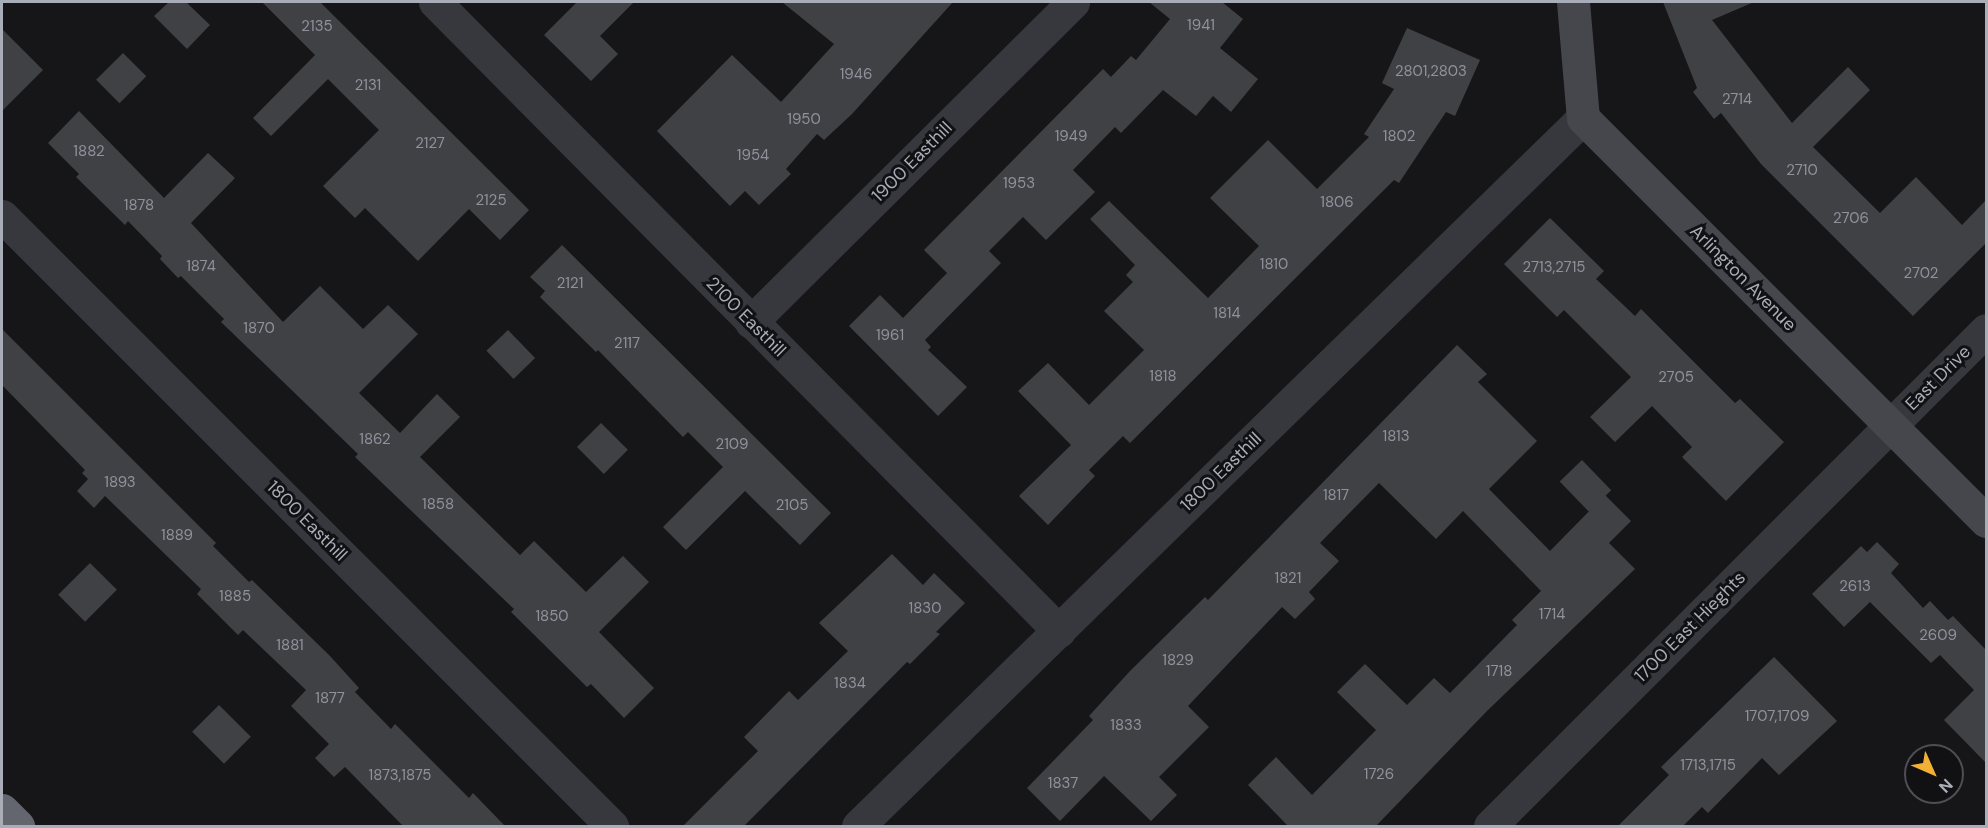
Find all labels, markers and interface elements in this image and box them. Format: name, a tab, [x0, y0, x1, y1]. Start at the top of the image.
house number: 1941	[1187, 17, 1215, 35]
house number: 2135	[301, 18, 333, 36]
house number: 2801,2803	[1395, 63, 1467, 81]
house number: 1946	[840, 66, 872, 84]
house number: 2131	[355, 77, 381, 95]
house number: 2714	[1722, 91, 1752, 109]
house number: 1950	[787, 111, 821, 129]
street label: 1900 Easthill	[867, 117, 957, 207]
house number: 1949	[1055, 128, 1087, 146]
house number: 1802	[1383, 128, 1415, 146]
house number: 2127	[415, 135, 445, 153]
house number: 1882	[73, 143, 105, 161]
house number: 1954	[737, 147, 769, 165]
house number: 2710	[1786, 162, 1818, 180]
house number: 1953	[1003, 175, 1035, 193]
house number: 2125	[475, 192, 507, 210]
house number: 1806	[1320, 194, 1354, 212]
house number: 1878	[124, 197, 154, 215]
house number: 2706	[1833, 210, 1869, 228]
street label: Arlington Avenue	[1685, 220, 1801, 336]
house number: 1810	[1260, 256, 1288, 274]
house number: 1874	[186, 258, 216, 276]
house number: 2713,2715	[1522, 259, 1586, 277]
house number: 2702	[1904, 265, 1938, 283]
street label: 2100 Easthill	[702, 273, 790, 361]
house number: 2121	[557, 275, 583, 293]
house number: 1814	[1213, 305, 1241, 323]
house number: 1870	[243, 320, 275, 338]
house number: 1961	[876, 327, 904, 345]
house number: 2117	[614, 335, 640, 353]
street label: East Drive	[1901, 341, 1975, 415]
house number: 1818	[1149, 368, 1177, 386]
house number: 2705	[1658, 369, 1694, 387]
street label: 1800 Easthill	[1176, 428, 1266, 516]
house number: 1813	[1382, 428, 1410, 446]
house number: 1862	[359, 431, 391, 449]
house number: 2109	[716, 436, 748, 454]
house number: 1893	[104, 474, 136, 492]
street label: 1800 Easthill	[262, 476, 352, 566]
house number: 1817	[1323, 487, 1349, 505]
house number: 1858	[422, 496, 454, 514]
house number: 2105	[776, 497, 808, 515]
house number: 1889	[161, 527, 193, 545]
street label: 1700 East Hieghts	[1630, 567, 1750, 687]
house number: 1821	[1275, 570, 1301, 588]
house number: 2613	[1839, 578, 1871, 596]
house number: 1885	[219, 588, 251, 606]
house number: 1830	[909, 600, 941, 618]
house number: 1714	[1539, 606, 1565, 624]
house number: 1850	[535, 608, 569, 626]
house number: 2609	[1919, 627, 1957, 645]
house number: 1881	[276, 637, 304, 655]
house number: 1829	[1162, 652, 1194, 670]
house number: 1718	[1486, 663, 1512, 681]
house number: 1834	[834, 675, 866, 693]
house number: 1877	[315, 690, 345, 708]
house number: 1707,1709	[1745, 708, 1809, 726]
house number: 1833	[1110, 717, 1142, 735]
north arrow	[1904, 744, 1964, 804]
house number: 1713,1715	[1680, 757, 1736, 775]
house number: 1726	[1364, 766, 1394, 784]
house number: 1873,1875	[369, 767, 431, 785]
text: N	[1934, 774, 1957, 797]
house number: 1837	[1048, 775, 1078, 793]

